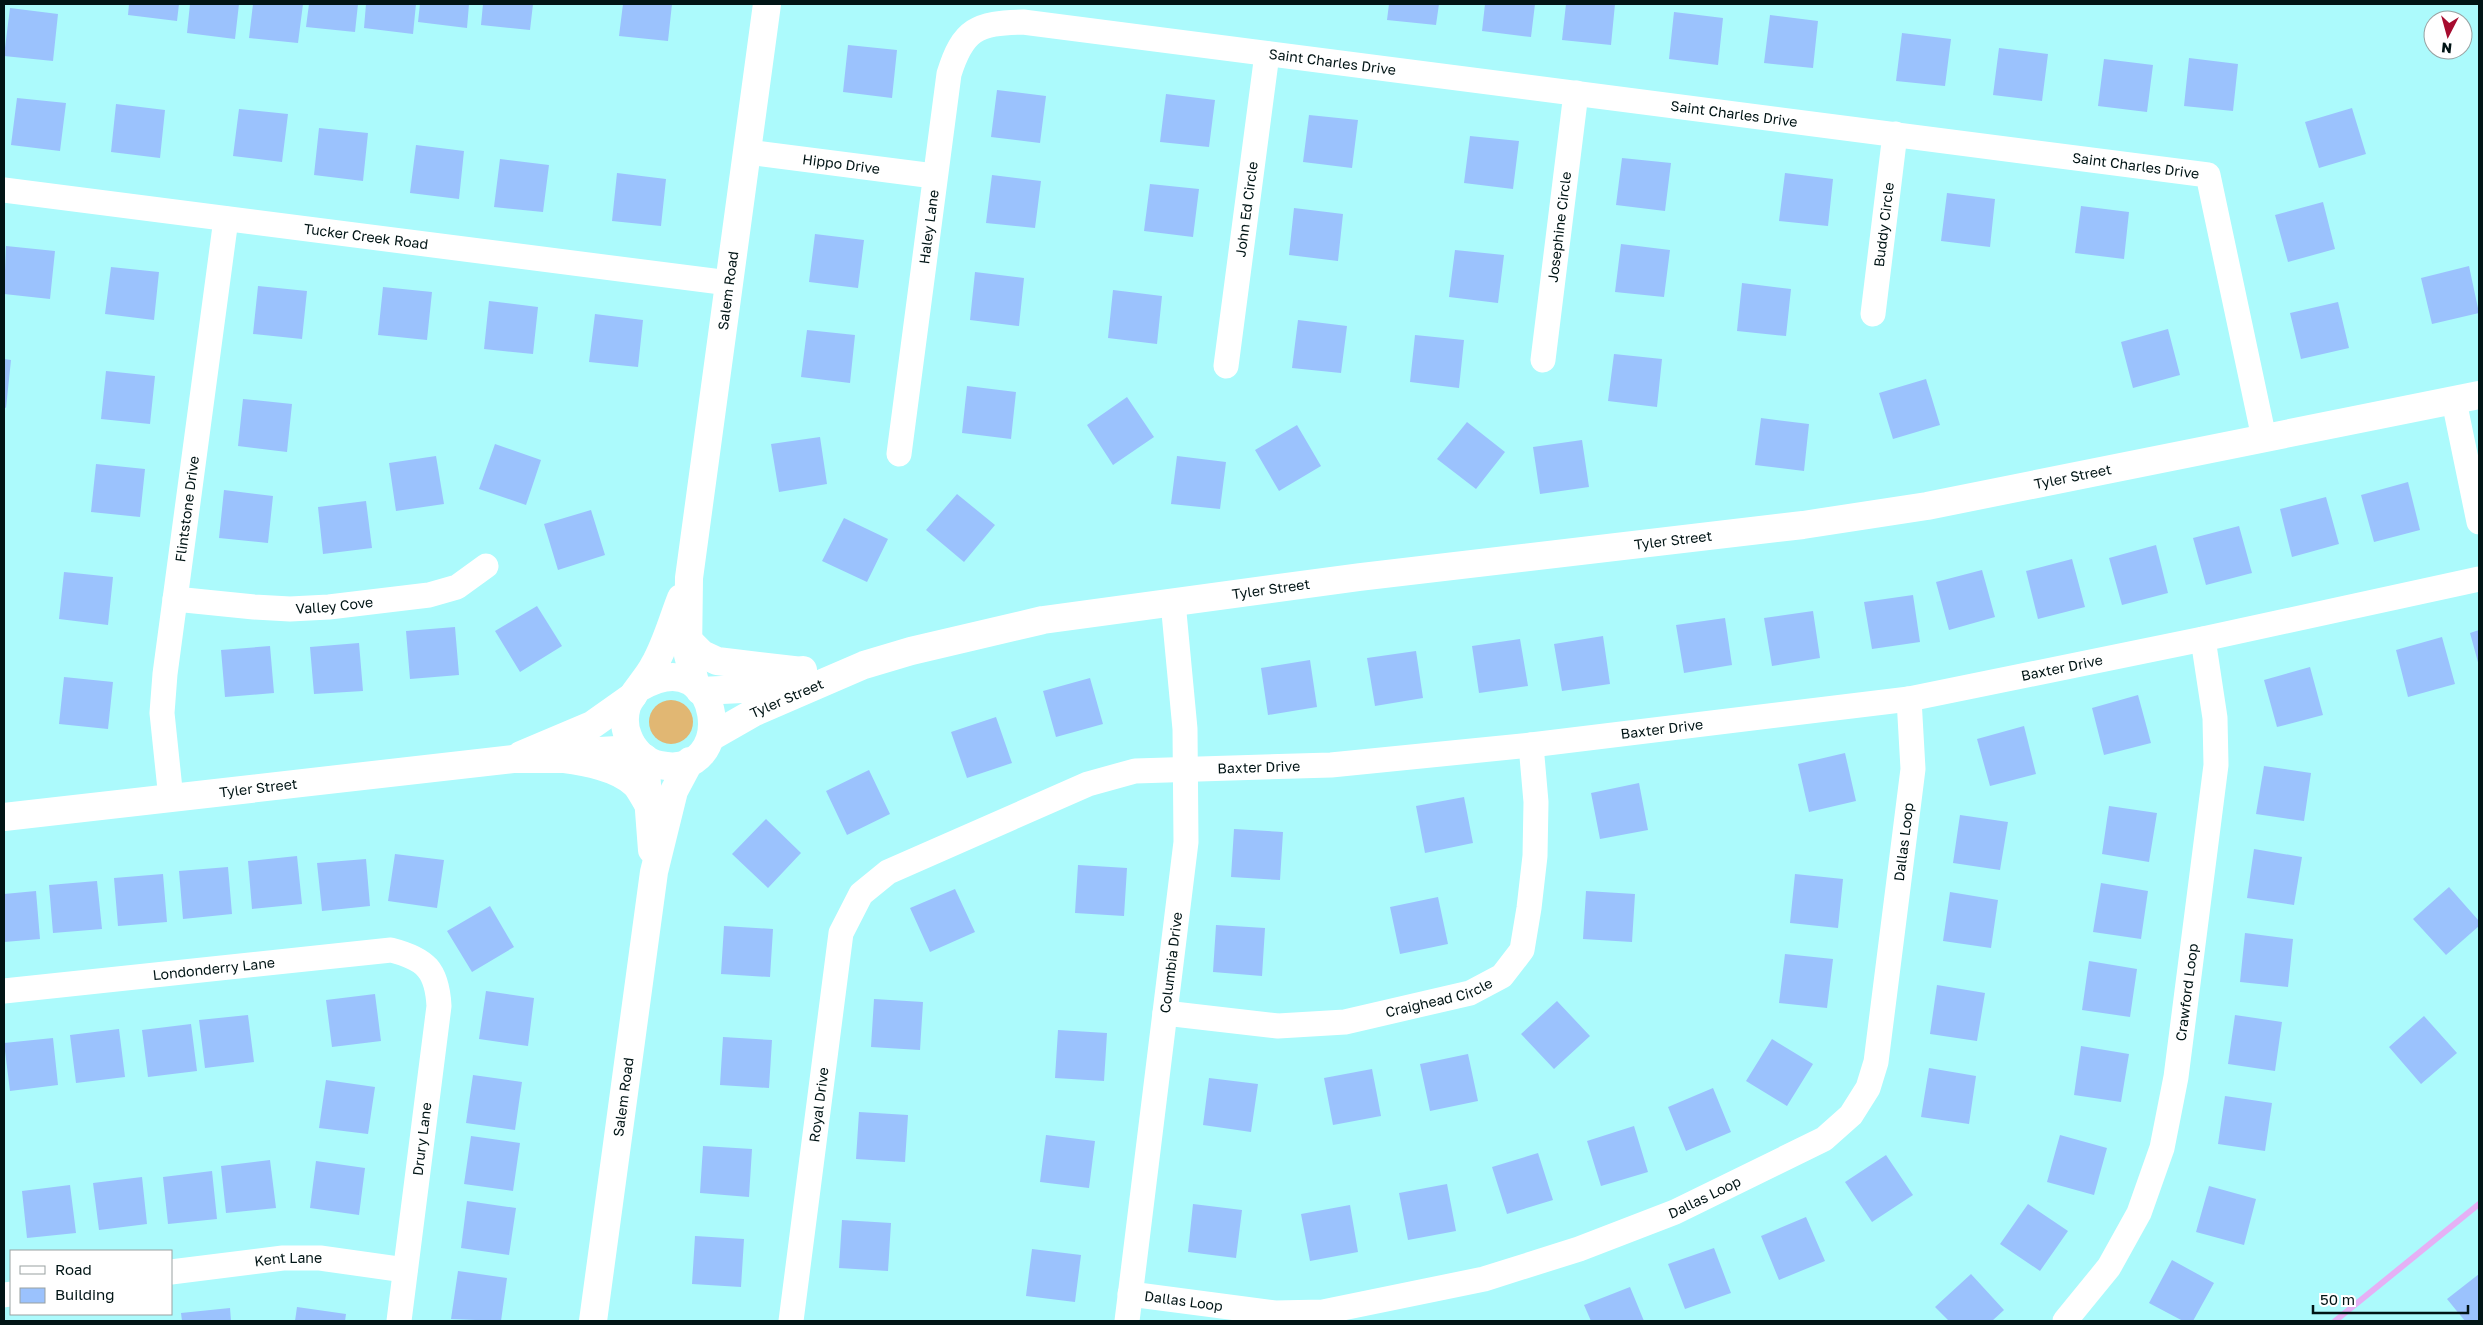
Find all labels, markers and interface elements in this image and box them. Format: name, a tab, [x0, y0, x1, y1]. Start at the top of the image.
north arrow	[2423, 10, 2473, 60]
text: N	[2440, 39, 2453, 57]
street label: Saint Charles Drive	[1268, 45, 1397, 78]
street label: Saint Charles Drive	[1670, 97, 1799, 130]
street label: Saint Charles Drive	[2071, 149, 2200, 182]
street label: Hippo Drive	[801, 150, 881, 177]
street label: John Ed Circle	[1231, 160, 1261, 258]
street label: Josephine Circle	[1544, 170, 1574, 283]
street label: Buddy Circle	[1870, 181, 1897, 268]
street label: Haley Lane	[915, 189, 942, 265]
street label: Tucker Creek Road	[303, 220, 429, 252]
street label: Salem Road	[714, 250, 741, 331]
street label: Flintstone Drive	[171, 455, 202, 563]
street label: Tyler Street	[2033, 460, 2113, 492]
street label: Tyler Street	[1633, 527, 1713, 553]
street label: Tyler Street	[1231, 575, 1311, 602]
street label: Valley Cove	[295, 593, 374, 617]
street label: Baxter Drive	[2020, 651, 2104, 684]
street label: Tyler Street	[747, 675, 826, 721]
street label: Baxter Drive	[1620, 715, 1704, 742]
street label: Baxter Drive	[1217, 757, 1300, 776]
street label: Tyler Street	[218, 775, 298, 800]
street label: Dallas Loop	[1890, 802, 1917, 882]
street label: Columbia Drive	[1156, 911, 1185, 1014]
street label: Crawford Loop	[2172, 942, 2201, 1042]
street label: Londonderry Lane	[152, 953, 276, 983]
street label: Craighead Circle	[1384, 974, 1495, 1020]
street label: Salem Road	[609, 1056, 637, 1138]
street label: Royal Drive	[805, 1066, 832, 1143]
street label: Drury Lane	[409, 1101, 434, 1177]
street label: Dallas Loop	[1666, 1172, 1743, 1222]
street label: Kent Lane	[253, 1249, 322, 1270]
legend	[10, 1250, 172, 1315]
text: Road	[55, 1260, 92, 1278]
scale bar	[2313, 1282, 2468, 1314]
text: Building	[55, 1285, 115, 1303]
street label: Dallas Loop	[1143, 1287, 1224, 1314]
text: 50 m	[2320, 1290, 2355, 1308]

